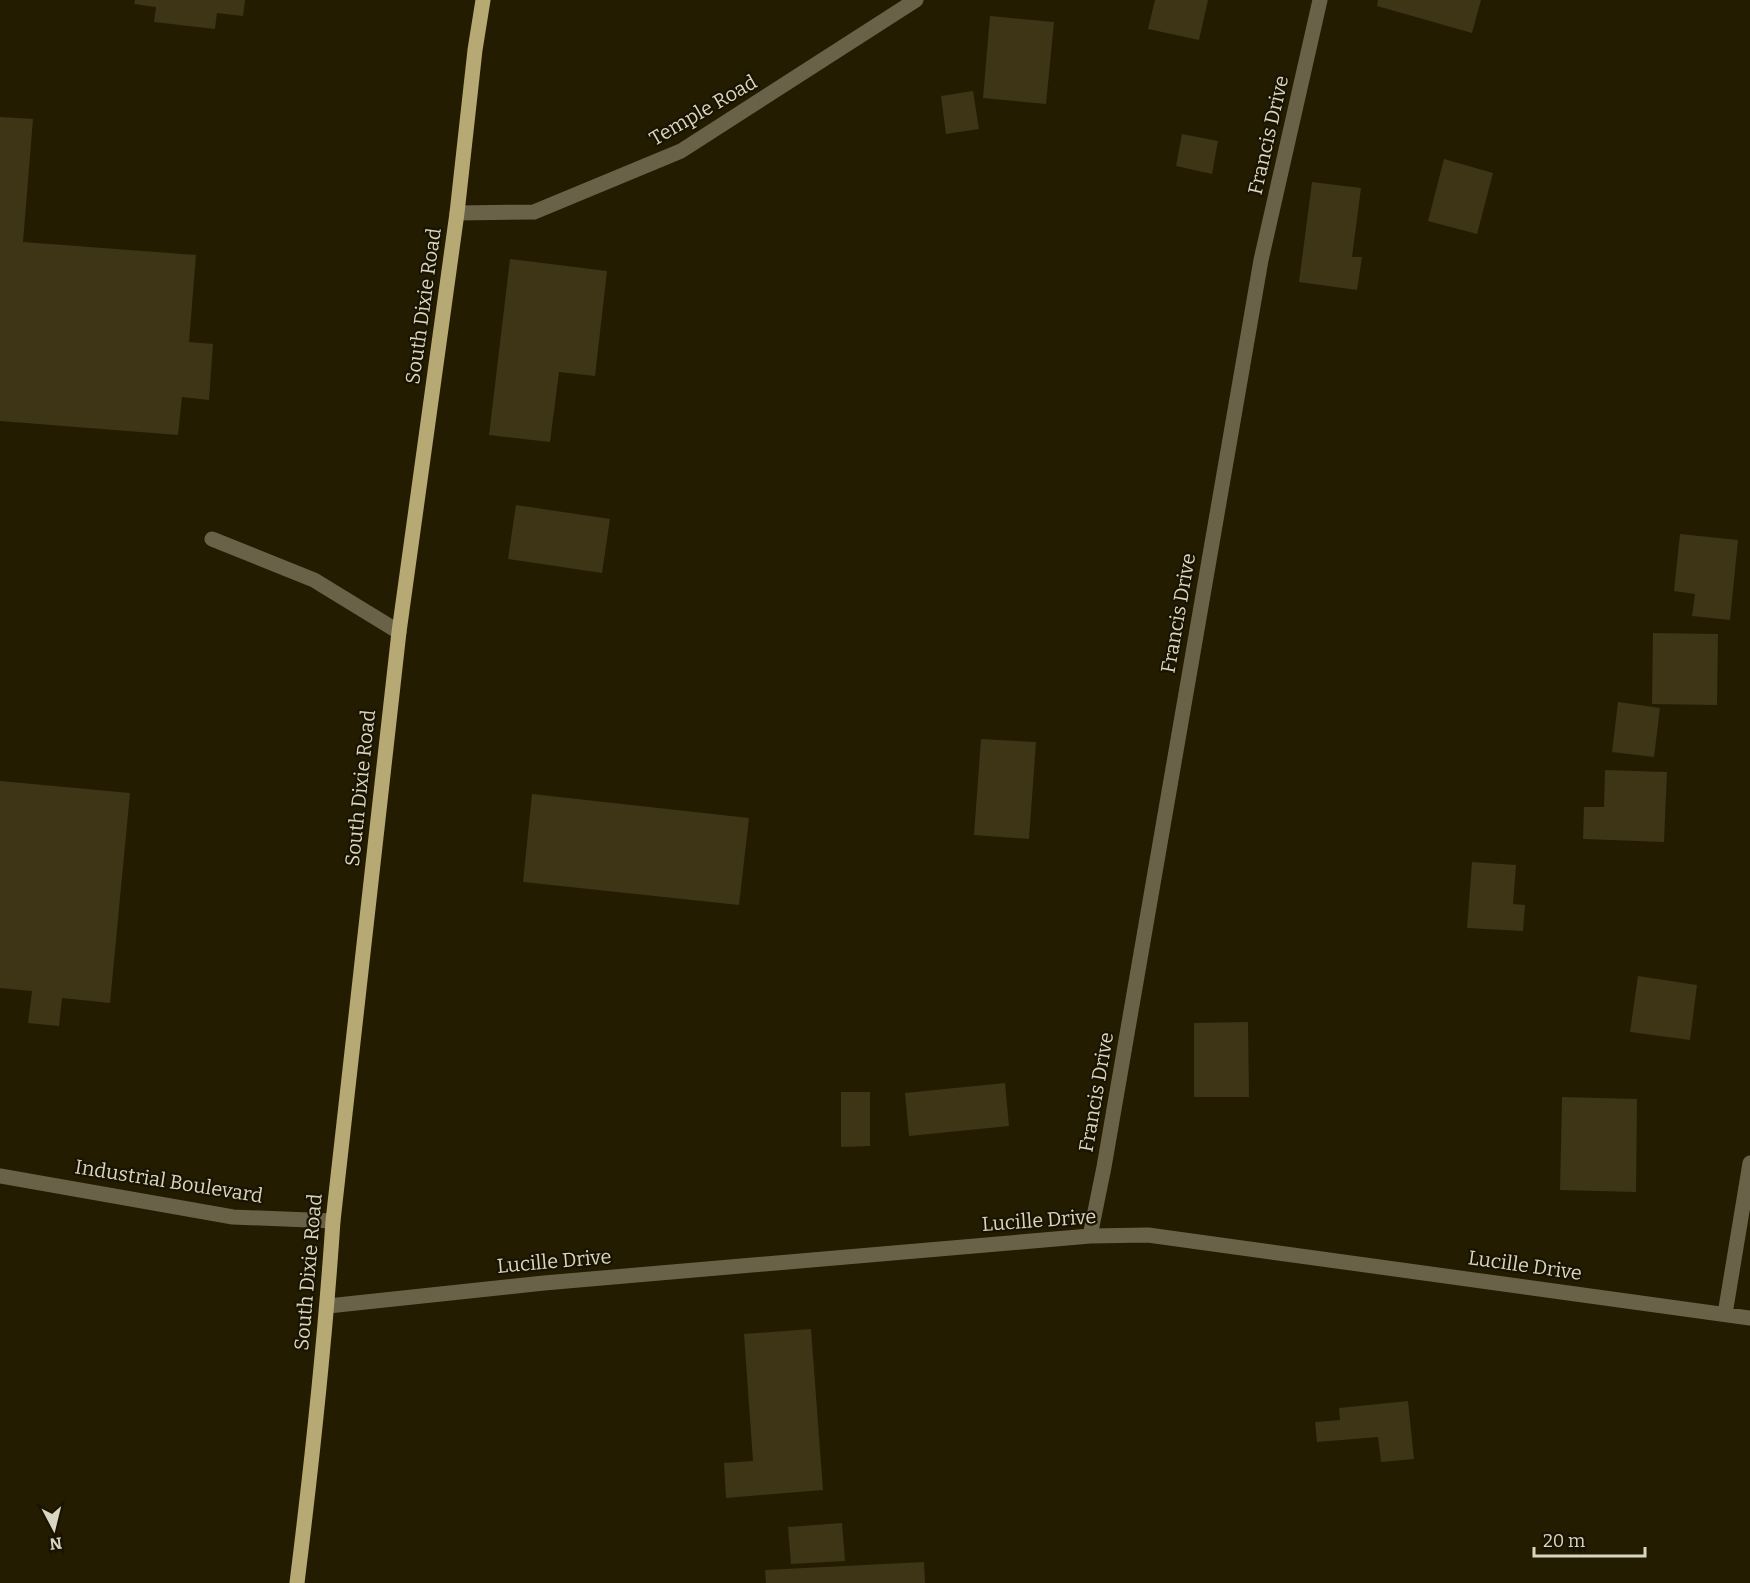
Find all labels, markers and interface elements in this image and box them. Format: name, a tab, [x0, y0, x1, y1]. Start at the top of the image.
street label: Temple Road	[645, 69, 761, 150]
street label: Francis Drive	[1243, 73, 1293, 197]
street label: South Dixie Road	[400, 226, 446, 386]
street label: Francis Drive	[1156, 551, 1200, 675]
street label: South Dixie Road	[340, 708, 380, 868]
street label: Francis Drive	[1074, 1030, 1118, 1154]
street label: Industrial Boulevard	[73, 1154, 265, 1208]
street label: South Dixie Road	[289, 1192, 327, 1351]
street label: Lucille Drive	[981, 1204, 1097, 1236]
street label: Lucille Drive	[496, 1244, 612, 1278]
street label: Lucille Drive	[1466, 1245, 1584, 1285]
north arrow	[24, 1499, 84, 1559]
scale bar	[1534, 1520, 1645, 1558]
text: 20 m	[1543, 1530, 1585, 1552]
text: N	[48, 1533, 63, 1554]

